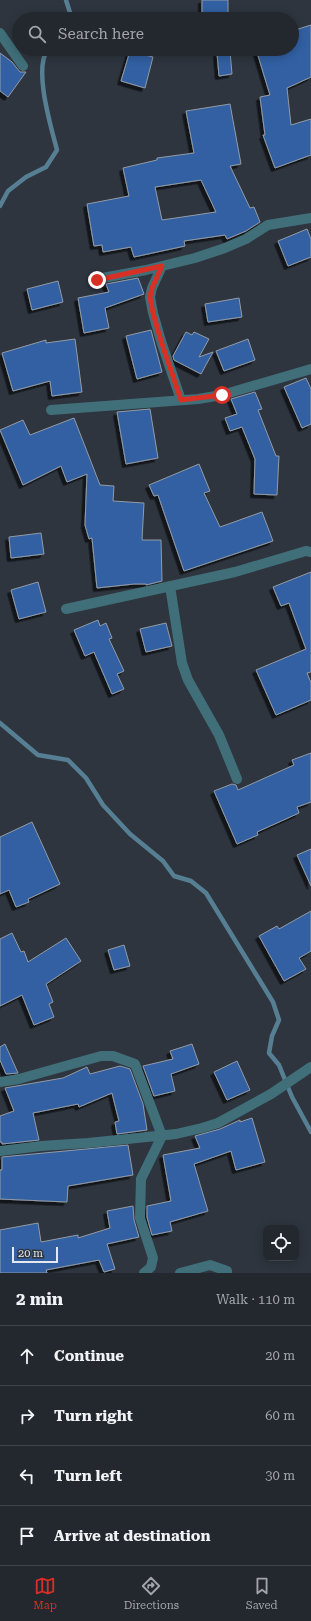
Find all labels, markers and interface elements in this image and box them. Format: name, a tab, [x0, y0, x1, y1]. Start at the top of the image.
search box	[12, 12, 299, 56]
icon: search	[26, 23, 48, 45]
text: Search here	[58, 25, 144, 43]
route end	[88, 271, 106, 289]
route start	[213, 386, 231, 404]
map controls	[263, 1225, 299, 1261]
button: locate	[263, 1225, 299, 1261]
scale bar	[12, 1245, 58, 1264]
text: 20 m	[18, 1247, 43, 1260]
text: 2 min	[16, 1289, 63, 1309]
text: Walk · 110 m	[216, 1292, 295, 1307]
icon: ahead	[16, 1345, 38, 1367]
text: Continue	[54, 1347, 124, 1365]
text: 20 m	[265, 1348, 295, 1363]
icon: right	[16, 1405, 38, 1427]
text: Turn right	[54, 1407, 133, 1425]
text: 60 m	[265, 1408, 295, 1423]
icon: left	[16, 1465, 38, 1487]
text: Turn left	[54, 1467, 122, 1485]
text: 30 m	[265, 1468, 295, 1483]
icon: arrive	[16, 1525, 38, 1547]
text: Arrive at destination	[54, 1527, 210, 1545]
tab: Map	[33, 1575, 57, 1612]
tab: Directions	[124, 1575, 179, 1612]
tab: Saved	[246, 1575, 278, 1612]

